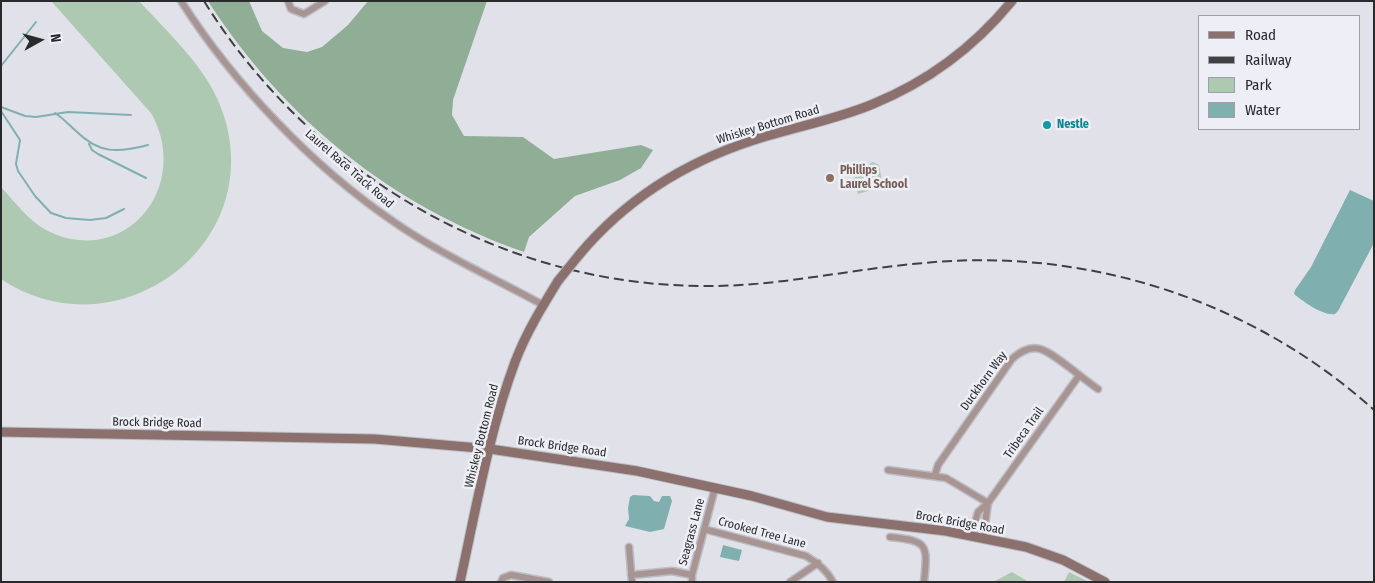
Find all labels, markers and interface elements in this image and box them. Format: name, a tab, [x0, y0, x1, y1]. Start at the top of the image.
north arrow	[15, 15, 65, 65]
legend	[1198, 15, 1360, 130]
text: Road	[1245, 26, 1276, 44]
text: N	[46, 33, 64, 43]
text: Railway	[1245, 51, 1292, 69]
text: Park	[1245, 76, 1272, 94]
text: Water	[1245, 101, 1280, 119]
street label: Whiskey Bottom Road	[715, 103, 821, 147]
place label: Nestle	[1057, 118, 1089, 132]
marker: Nestle	[1041, 119, 1053, 131]
street label: Laurel Race Track Road	[302, 127, 396, 211]
place label: Phillips Laurel School	[840, 164, 907, 192]
marker: Phillips Laurel School	[824, 172, 836, 184]
street label: Duckhorn Way	[958, 349, 1010, 413]
street label: Whiskey Bottom Road	[462, 382, 502, 490]
street label: Tribeca Trail	[1001, 404, 1047, 462]
street label: Brock Bridge Road	[112, 415, 202, 431]
street label: Brock Bridge Road	[517, 434, 607, 460]
street label: Seagrass Lane	[676, 497, 708, 567]
street label: Brock Bridge Road	[915, 508, 1005, 538]
street label: Crooked Tree Lane	[717, 514, 807, 552]

